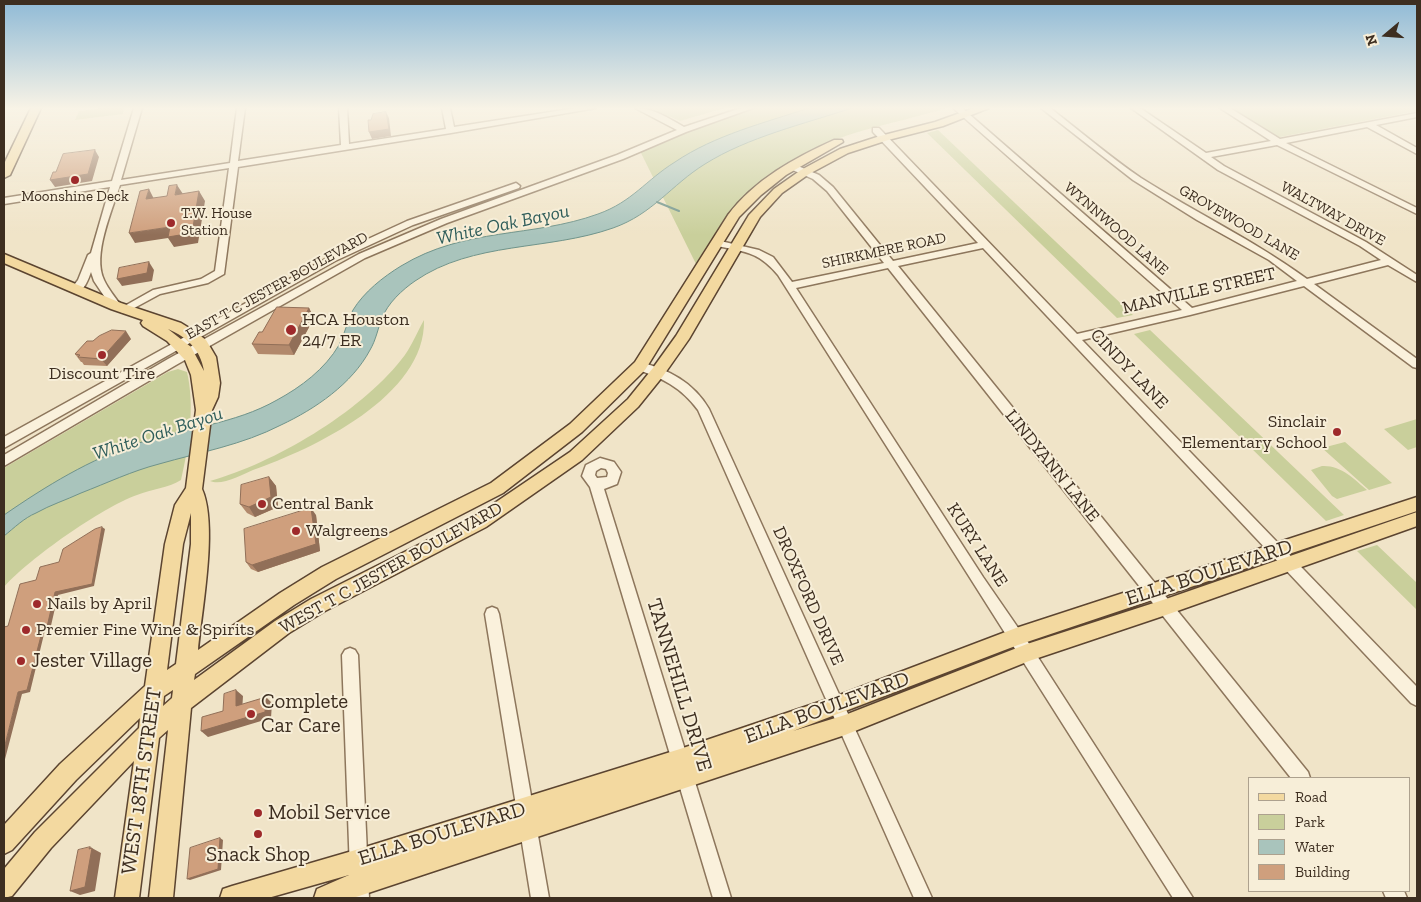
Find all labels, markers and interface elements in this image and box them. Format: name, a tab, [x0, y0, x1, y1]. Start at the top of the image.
north arrow	[1361, 10, 1411, 60]
text: N	[1362, 32, 1381, 47]
marker: Moonshine Deck	[69, 174, 81, 186]
street label: WALTWAY DRIVE	[1278, 178, 1388, 250]
street label: WYNNWOOD LANE	[1060, 179, 1172, 279]
street label: GROVEWOOD LANE	[1176, 181, 1302, 265]
place label: Moonshine Deck	[21, 188, 129, 206]
water label: White Oak Bayou	[434, 200, 572, 250]
place label: T.W. House Station	[181, 205, 252, 240]
marker: T.W. House Station	[165, 217, 177, 229]
street label: EAST T C JESTER BOULEVARD	[183, 228, 371, 344]
street label: SHIRKMERE ROAD	[820, 229, 948, 273]
street label: MANVILLE STREET	[1120, 263, 1278, 319]
place label: HCA Houston 24/7 ER	[302, 309, 409, 352]
marker: HCA Houston 24/7 ER	[284, 323, 298, 337]
street label: CINDY LANE	[1085, 324, 1173, 414]
marker: Discount Tire	[96, 349, 108, 361]
place label: Discount Tire	[49, 363, 155, 385]
water label: White Oak Bayou	[90, 402, 226, 466]
street label: LINDYANN LANE	[1000, 405, 1104, 527]
place label: Sinclair Elementary School	[1181, 411, 1327, 454]
marker: Sinclair Elementary School	[1331, 426, 1343, 438]
place label: Central Bank	[272, 493, 373, 515]
marker: Central Bank	[256, 498, 268, 510]
street label: WEST T C JESTER BOULEVARD	[276, 498, 506, 638]
street label: KURY LANE	[942, 499, 1012, 591]
place label: Walgreens	[306, 520, 388, 542]
street label: DROXFORD DRIVE	[768, 523, 848, 669]
marker: Walgreens	[290, 525, 302, 537]
street label: ELLA BOULEVARD	[1122, 534, 1296, 612]
place label: Nails by April	[47, 593, 152, 615]
street label: TANNEHILL DRIVE	[641, 596, 717, 774]
marker: Nails by April	[31, 598, 43, 610]
place label: Premier Fine Wine & Spirits	[36, 619, 254, 641]
marker: Premier Fine Wine & Spirits	[20, 624, 32, 636]
place label: Jester Village	[31, 648, 152, 674]
marker: Jester Village	[15, 655, 27, 667]
street label: ELLA BOULEVARD	[741, 666, 913, 750]
street label: WEST 18TH STREET	[116, 686, 168, 876]
place label: Complete Car Care	[261, 689, 348, 739]
marker: Complete Car Care	[245, 708, 257, 720]
legend	[1248, 777, 1411, 892]
text: Road	[1295, 788, 1327, 806]
street label: ELLA BOULEVARD	[355, 797, 529, 871]
place label: Mobil Service	[268, 800, 390, 826]
marker: Mobil Service	[252, 807, 264, 819]
text: Park	[1295, 813, 1325, 831]
marker: Snack Shop	[252, 828, 264, 840]
text: Water	[1295, 838, 1335, 856]
place label: Snack Shop	[206, 842, 310, 868]
text: Building	[1295, 863, 1350, 881]

